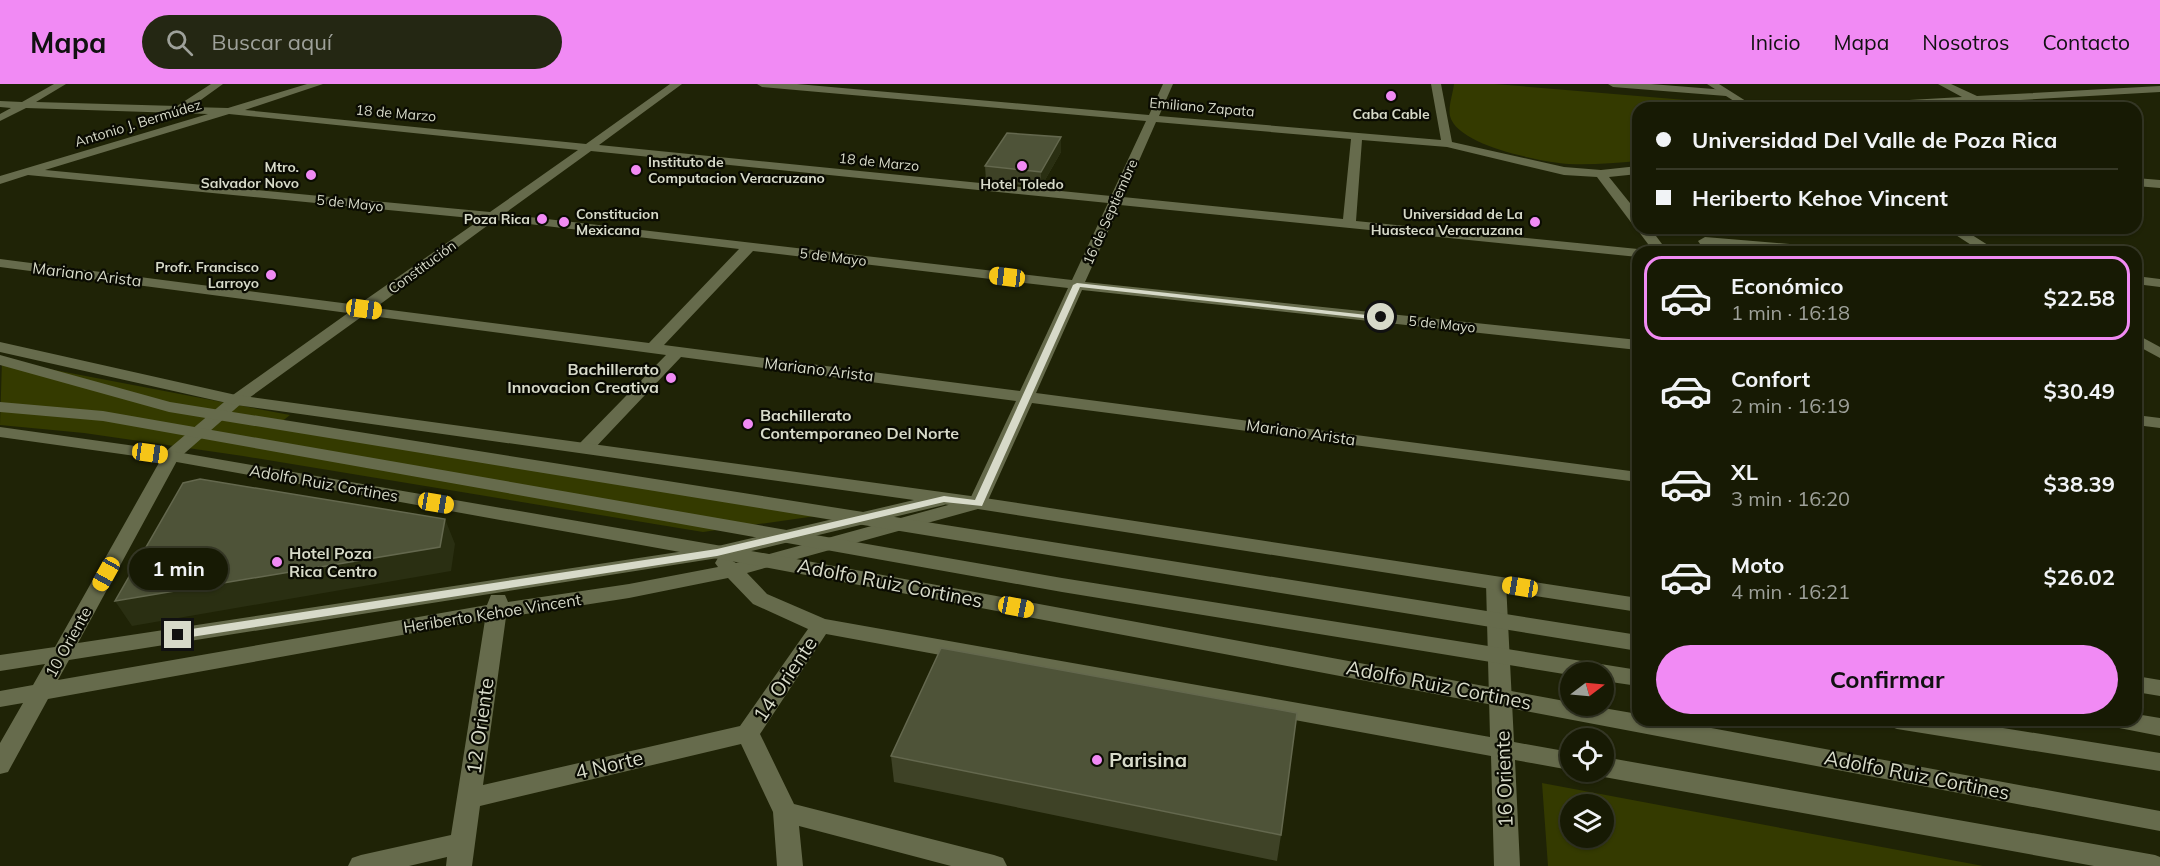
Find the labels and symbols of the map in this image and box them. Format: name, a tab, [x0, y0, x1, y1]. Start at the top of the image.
marker: Caba Cable	[1384, 89, 1398, 103]
street label: Emiliano Zapata	[1149, 93, 1255, 121]
street label: Antonio J. Bermúdez	[72, 95, 204, 151]
street label: 18 de Marzo	[355, 101, 437, 125]
place label: Caba Cable	[1352, 105, 1430, 123]
street label: 18 de Marzo	[838, 149, 920, 175]
place label: Instituto de Computacion Veracruzano	[648, 153, 825, 187]
street label: 16 de Septiembre	[1079, 156, 1141, 268]
place label: Mtro. Salvador Novo	[201, 158, 299, 192]
marker: Hotel Toledo	[1015, 159, 1029, 173]
marker: Instituto de Computacion Veracruzano	[629, 163, 643, 177]
marker: Mtro. Salvador Novo	[304, 168, 318, 182]
place label: Hotel Toledo	[980, 175, 1064, 193]
street label: 5 de Mayo	[316, 191, 384, 215]
place label: Constitucion Mexicana	[576, 205, 659, 239]
place label: Universidad de La Huasteca Veracruzana	[1371, 205, 1523, 239]
place label: Poza Rica	[464, 210, 530, 228]
marker: Poza Rica	[535, 212, 549, 226]
marker: Constitucion Mexicana	[557, 215, 571, 229]
marker: Universidad de La Huasteca Veracruzana	[1528, 215, 1542, 229]
street label: Constitución	[384, 236, 460, 298]
street label: 5 de Mayo	[798, 244, 868, 270]
street label: Mariano Arista	[31, 257, 143, 291]
place label: Profr. Francisco Larroyo	[155, 258, 259, 292]
car	[988, 266, 1026, 288]
marker: Profr. Francisco Larroyo	[264, 268, 278, 282]
car	[345, 298, 383, 320]
route start	[1367, 303, 1394, 330]
street label: 5 de Mayo	[1408, 312, 1476, 336]
street label: Mariano Arista	[763, 352, 875, 386]
place label: Bachillerato Innovacion Creativa	[507, 359, 659, 397]
marker: Bachillerato Innovacion Creativa	[664, 371, 678, 385]
place label: Bachillerato Contemporaneo Del Norte	[760, 405, 959, 443]
street label: Mariano Arista	[1245, 414, 1357, 450]
marker: Bachillerato Contemporaneo Del Norte	[741, 417, 755, 431]
car	[131, 442, 169, 464]
street label: Adolfo Ruiz Cortines	[248, 460, 400, 506]
car	[417, 491, 455, 515]
place label: Hotel Poza Rica Centro	[289, 543, 377, 581]
callout: 1 min	[128, 548, 228, 590]
street label: Adolfo Ruiz Cortines	[795, 552, 985, 613]
car	[89, 554, 123, 594]
marker: Hotel Poza Rica Centro	[270, 555, 284, 569]
car	[1501, 575, 1539, 599]
street label: Heriberto Kehoe Vincent	[402, 589, 583, 637]
car	[997, 595, 1035, 619]
street label: 10 Oriente	[40, 603, 96, 681]
route end	[164, 621, 191, 648]
street label: 14 Oriente	[747, 631, 822, 726]
street label: Adolfo Ruiz Cortines	[1344, 654, 1534, 715]
north arrow	[1560, 662, 1614, 716]
street label: 12 Oriente	[460, 676, 499, 776]
street label: 16 Oriente	[1489, 730, 1518, 828]
street label: Adolfo Ruiz Cortines	[1822, 744, 2012, 805]
street label: 4 Norte	[572, 745, 645, 784]
place label: Parisina	[1109, 747, 1187, 772]
marker: Parisina	[1090, 753, 1104, 767]

